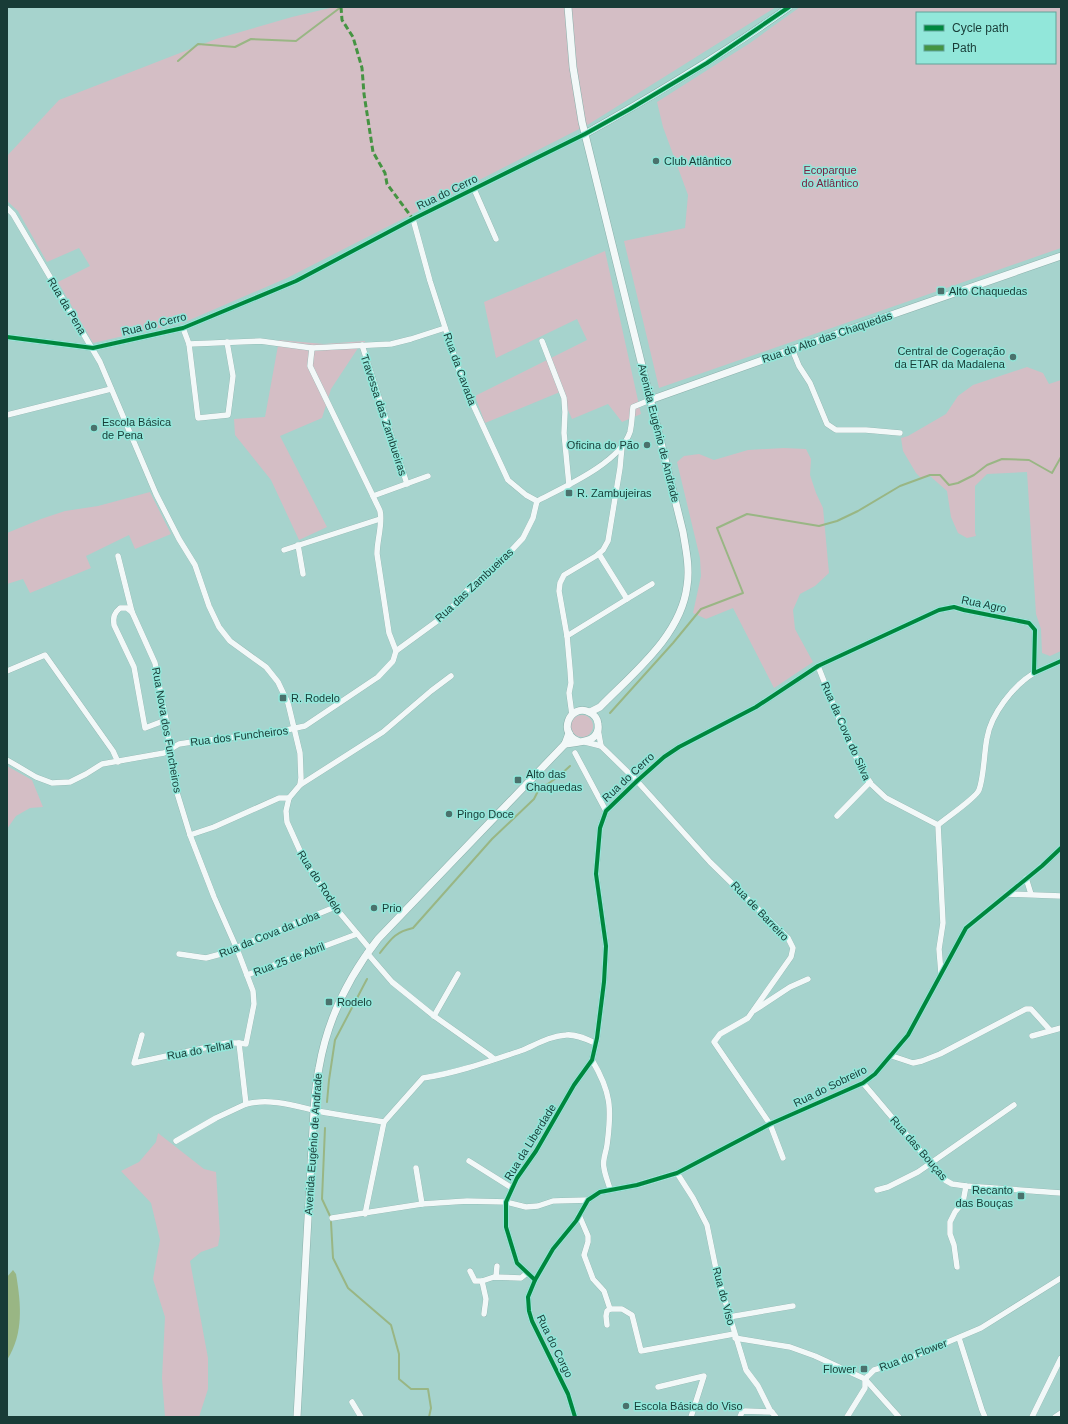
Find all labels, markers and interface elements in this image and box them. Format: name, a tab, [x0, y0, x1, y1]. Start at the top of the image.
legend	[916, 12, 1056, 64]
text: Cycle path	[952, 21, 1009, 35]
text: Path	[952, 41, 977, 55]
place label: Club Atlântico	[664, 155, 731, 167]
marker: Club Atlântico	[651, 156, 661, 166]
park label: Ecoparque do Atlântico	[802, 164, 858, 189]
street label: Rua do Cerro	[415, 172, 479, 212]
street label: Rua da Pena	[45, 275, 89, 337]
place label: Alto Chaquedas	[949, 285, 1028, 297]
marker: Alto Chaquedas	[936, 286, 946, 296]
street label: Rua do Alto das Chaquedas	[760, 309, 894, 365]
street label: Rua do Cerro	[121, 310, 187, 338]
street label: Rua da Cavada	[441, 331, 479, 408]
place label: Central de Cogeração da ETAR da Madalena	[895, 345, 1006, 370]
marker: Central de Cogeração da ETAR da Madalena	[1008, 352, 1018, 362]
street label: Travessa das Zambueiras	[359, 353, 409, 478]
street label: Avenida Eugénio de Andrade	[636, 363, 682, 503]
place label: Escola Básica de Pena	[102, 416, 172, 441]
marker: Escola Básica de Pena	[89, 423, 99, 433]
place label: Oficina do Pão	[567, 439, 639, 451]
marker: Oficina do Pão	[642, 440, 652, 450]
place label: R. Zambujeiras	[577, 487, 652, 499]
marker: R. Zambujeiras	[564, 488, 574, 498]
street label: Rua das Zambueiras	[433, 545, 516, 624]
street label: Rua Agro	[960, 593, 1008, 615]
street label: Rua Nova dos Funcheiros	[150, 666, 184, 794]
street label: Rua da Cova do Silva	[819, 680, 873, 783]
place label: R. Rodelo	[291, 692, 340, 704]
marker: R. Rodelo	[278, 693, 288, 703]
street label: Rua dos Funcheiros	[189, 724, 289, 748]
street label: Rua do Cerro	[600, 750, 656, 804]
place label: Alto das Chaquedas	[526, 768, 583, 793]
marker: Alto das Chaquedas	[513, 775, 523, 785]
place label: Pingo Doce	[457, 808, 514, 820]
marker: Pingo Doce	[444, 809, 454, 819]
street label: Rua do Rodelo	[295, 848, 345, 916]
street label: Rua de Barreiro	[729, 879, 791, 943]
place label: Prio	[382, 902, 402, 914]
marker: Prio	[369, 903, 379, 913]
street label: Rua da Cova da Loba	[217, 908, 322, 960]
street label: Rua 25 de Abril	[252, 940, 326, 978]
place label: Rodelo	[337, 996, 372, 1008]
marker: Rodelo	[324, 997, 334, 1007]
street label: Rua do Telhal	[166, 1038, 234, 1062]
street label: Rua do Sobreiro	[791, 1063, 869, 1109]
street label: Avenida Eugénio de Andrade	[302, 1073, 324, 1215]
street label: Rua da Liberdade	[502, 1102, 558, 1182]
street label: Rua das Bouças	[888, 1114, 950, 1183]
place label: Recanto das Bouças	[956, 1184, 1013, 1209]
marker: Recanto das Bouças	[1016, 1191, 1026, 1201]
street label: Rua do Viso	[710, 1266, 738, 1326]
street label: Rua do Corgo	[535, 1313, 575, 1379]
street label: Rua do Flower	[877, 1336, 949, 1373]
place label: Flower	[823, 1363, 856, 1375]
marker: Flower	[859, 1364, 869, 1374]
place label: Escola Básica do Viso	[634, 1400, 743, 1412]
marker: Escola Básica do Viso	[621, 1401, 631, 1411]

